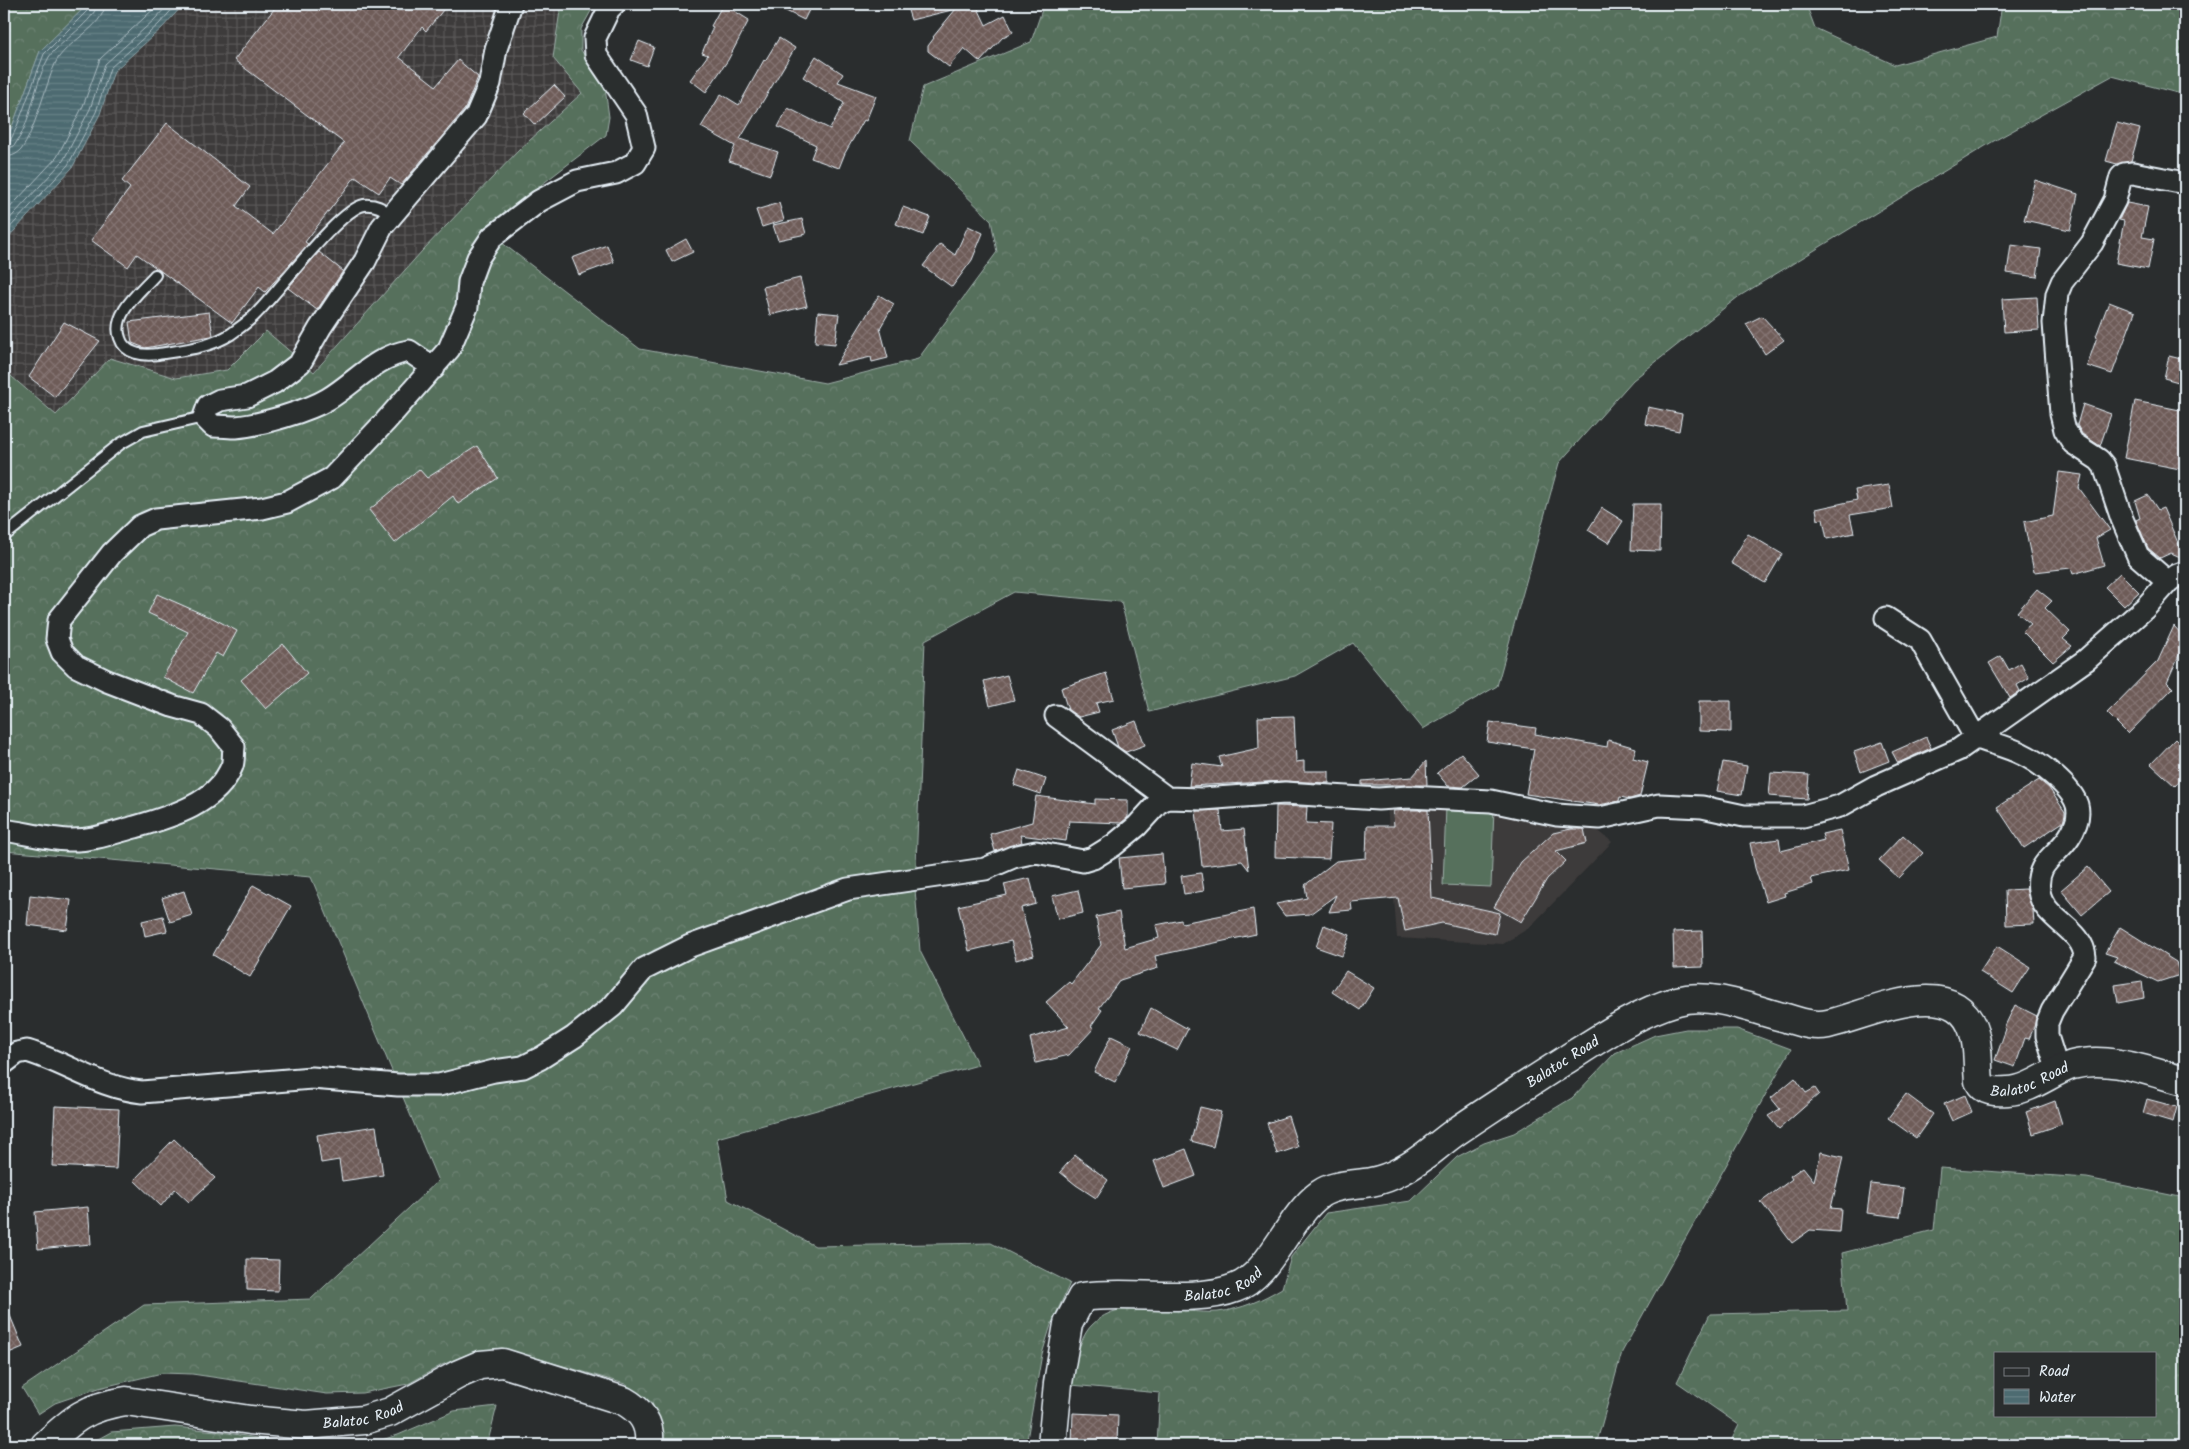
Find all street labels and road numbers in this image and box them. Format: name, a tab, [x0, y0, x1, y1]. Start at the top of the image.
street label: Balatoc Road	[1522, 1030, 1605, 1095]
street label: Balatoc Road	[1989, 1056, 2073, 1105]
street label: Balatoc Road	[1184, 1262, 1270, 1309]
street label: Balatoc Road	[322, 1395, 409, 1437]

